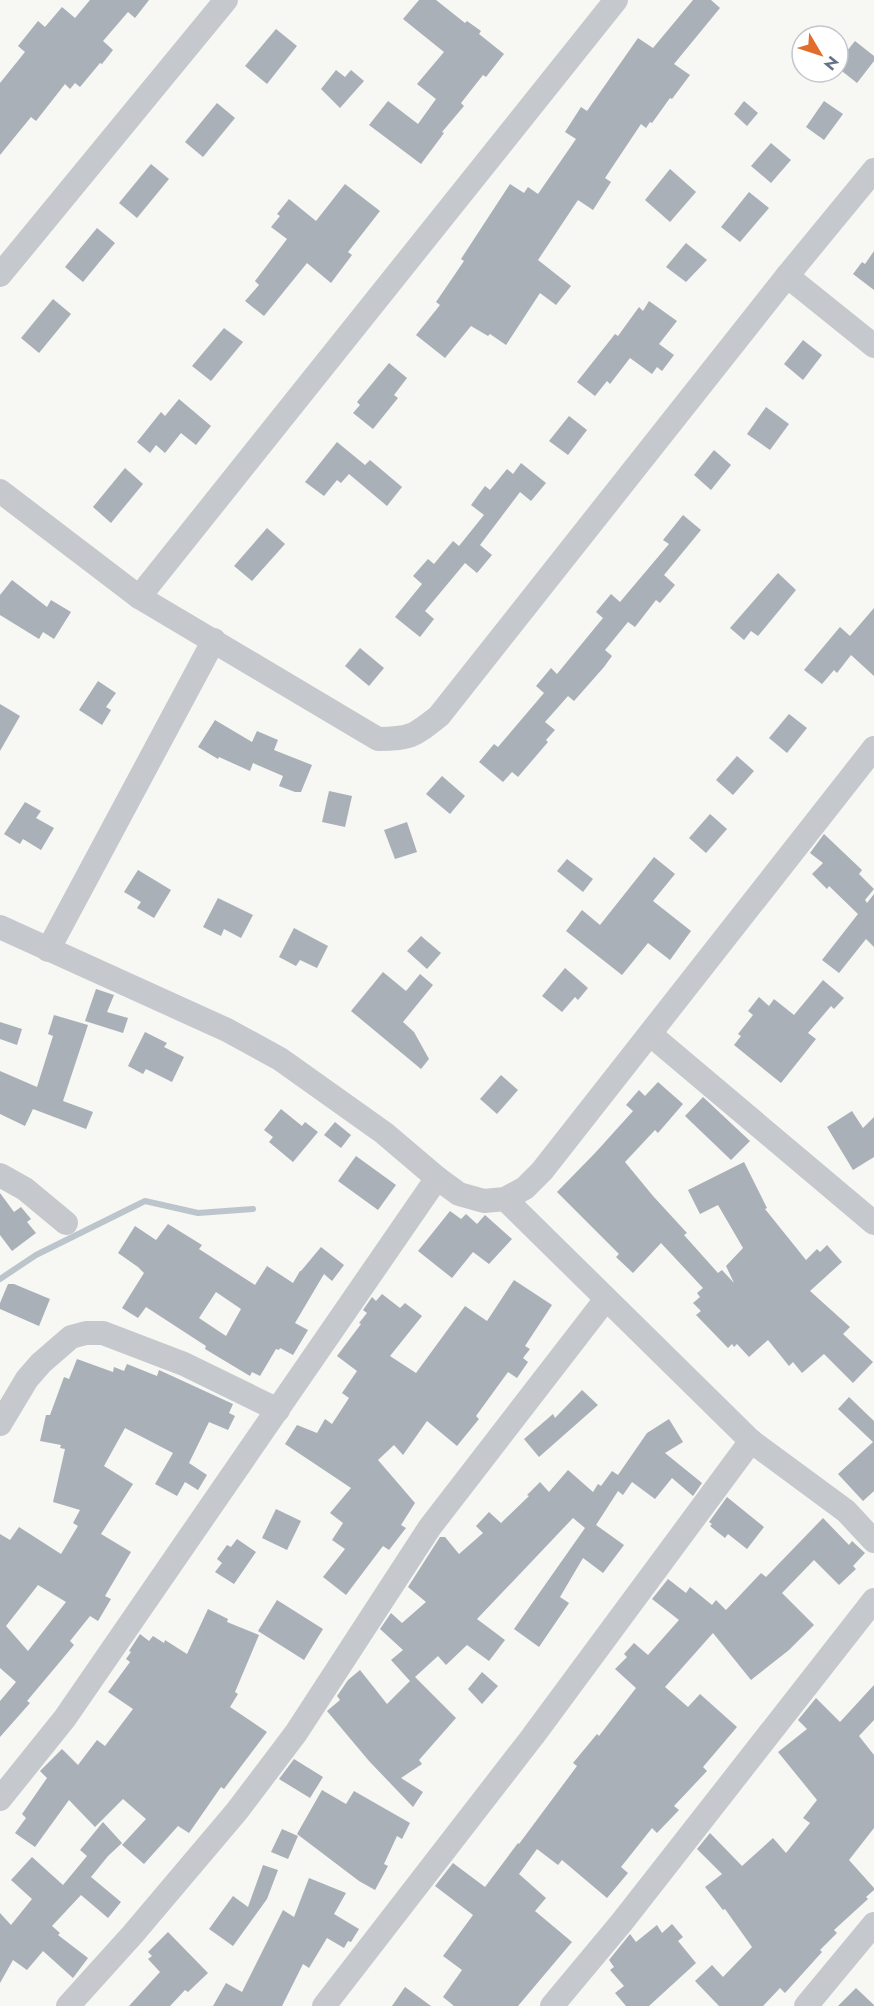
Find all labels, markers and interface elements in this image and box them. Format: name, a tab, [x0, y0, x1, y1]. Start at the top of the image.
north arrow	[790, 24, 850, 84]
text: N	[818, 51, 844, 75]

